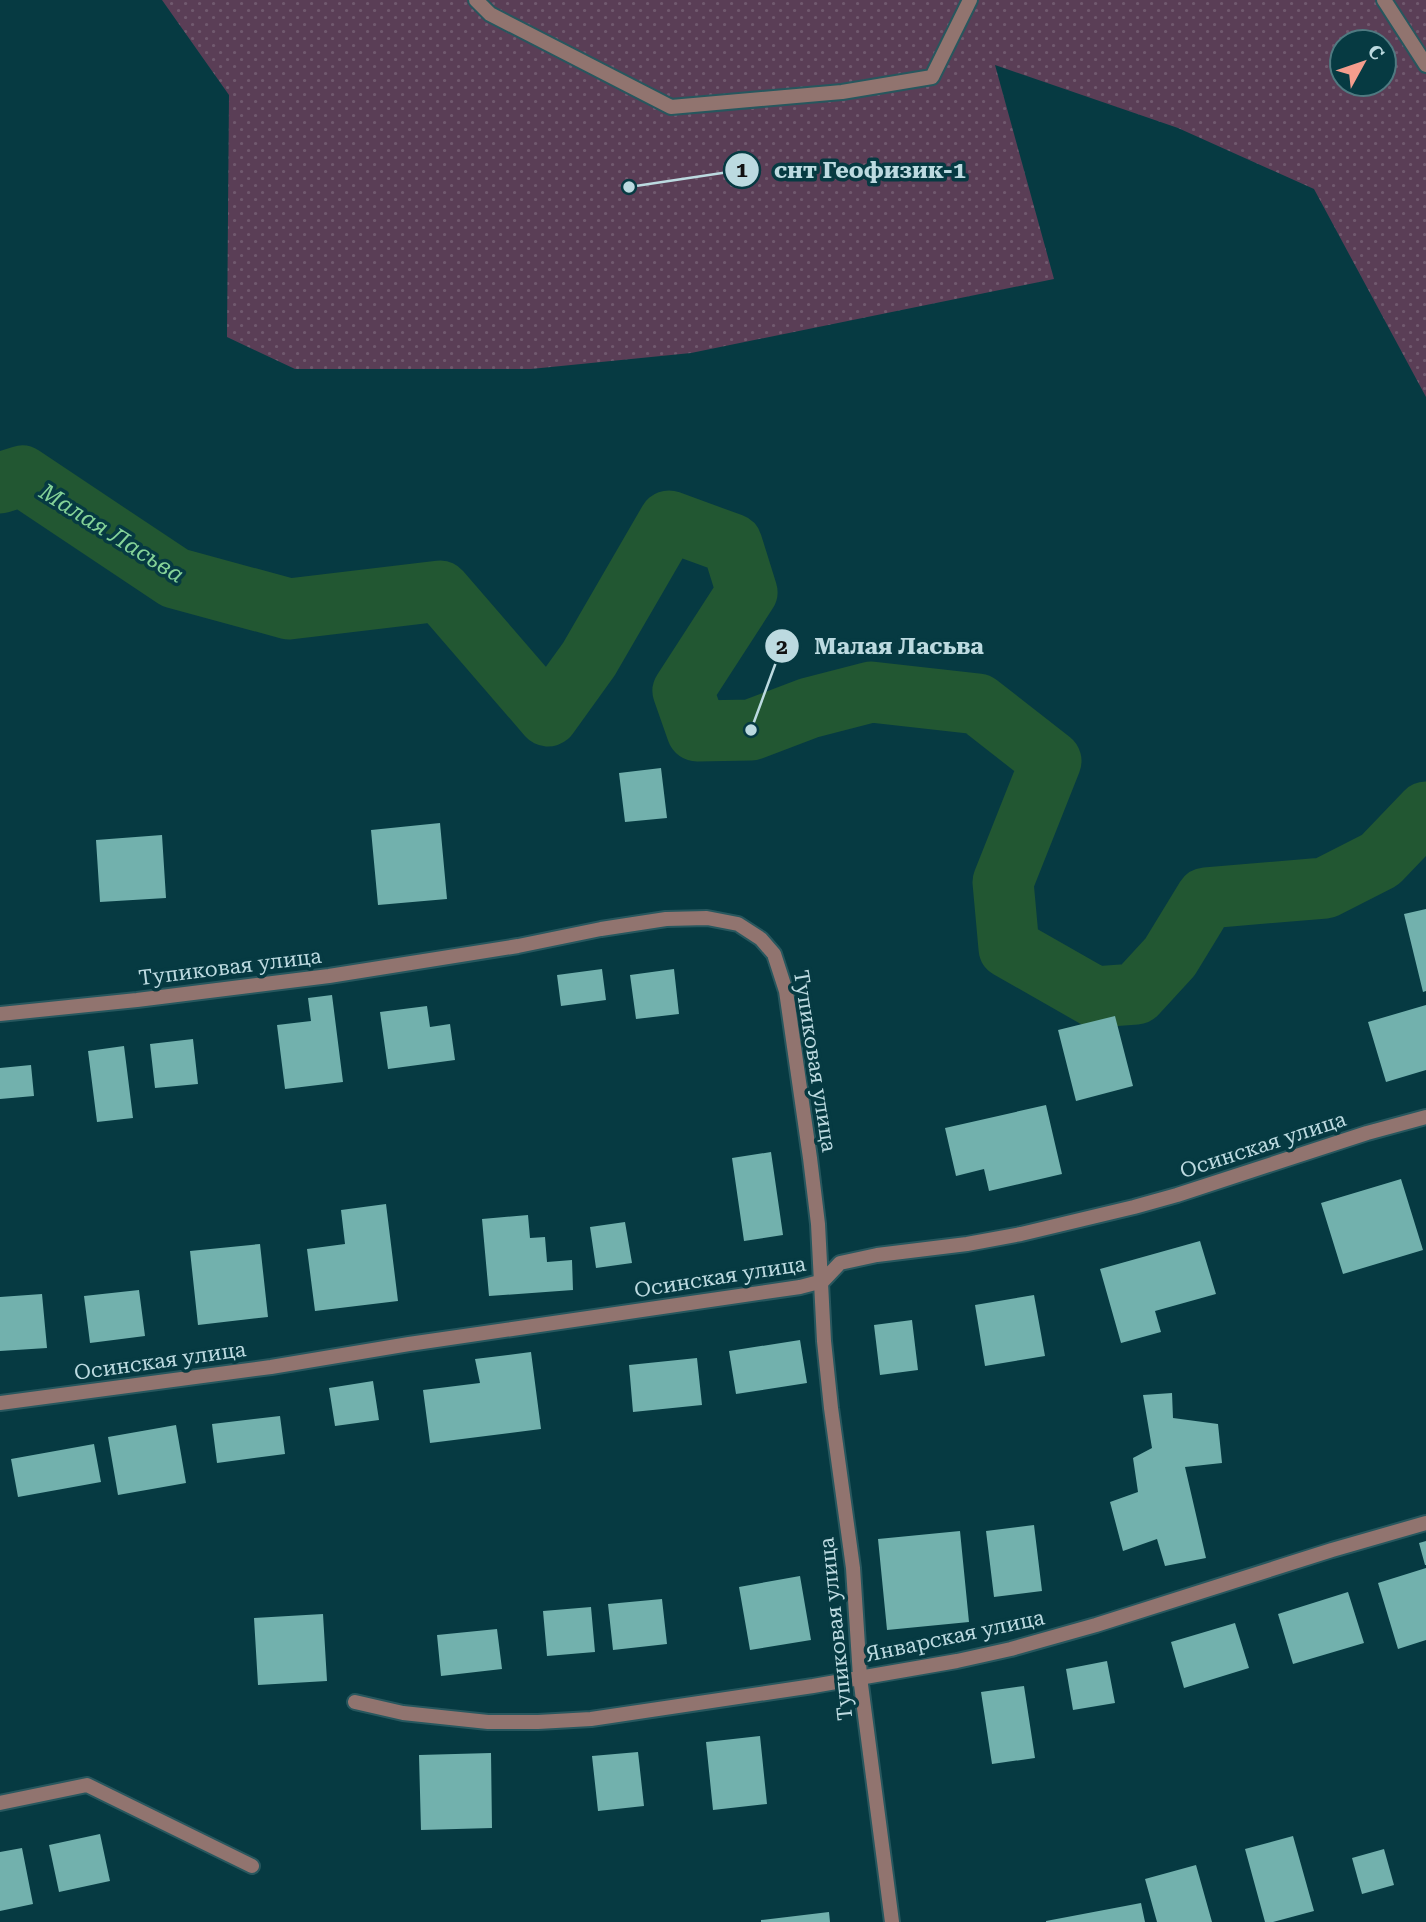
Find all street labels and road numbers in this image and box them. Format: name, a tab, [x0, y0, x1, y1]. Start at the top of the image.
street label: Тупиковая улица	[137, 944, 323, 990]
street label: Тупиковая улица	[789, 968, 841, 1154]
street label: Осинская улица	[1177, 1107, 1350, 1183]
street label: Осинская улица	[633, 1251, 808, 1302]
street label: Осинская улица	[73, 1337, 248, 1385]
street label: Тупиковая улица	[814, 1536, 858, 1722]
street label: Январская улица	[863, 1605, 1047, 1667]

